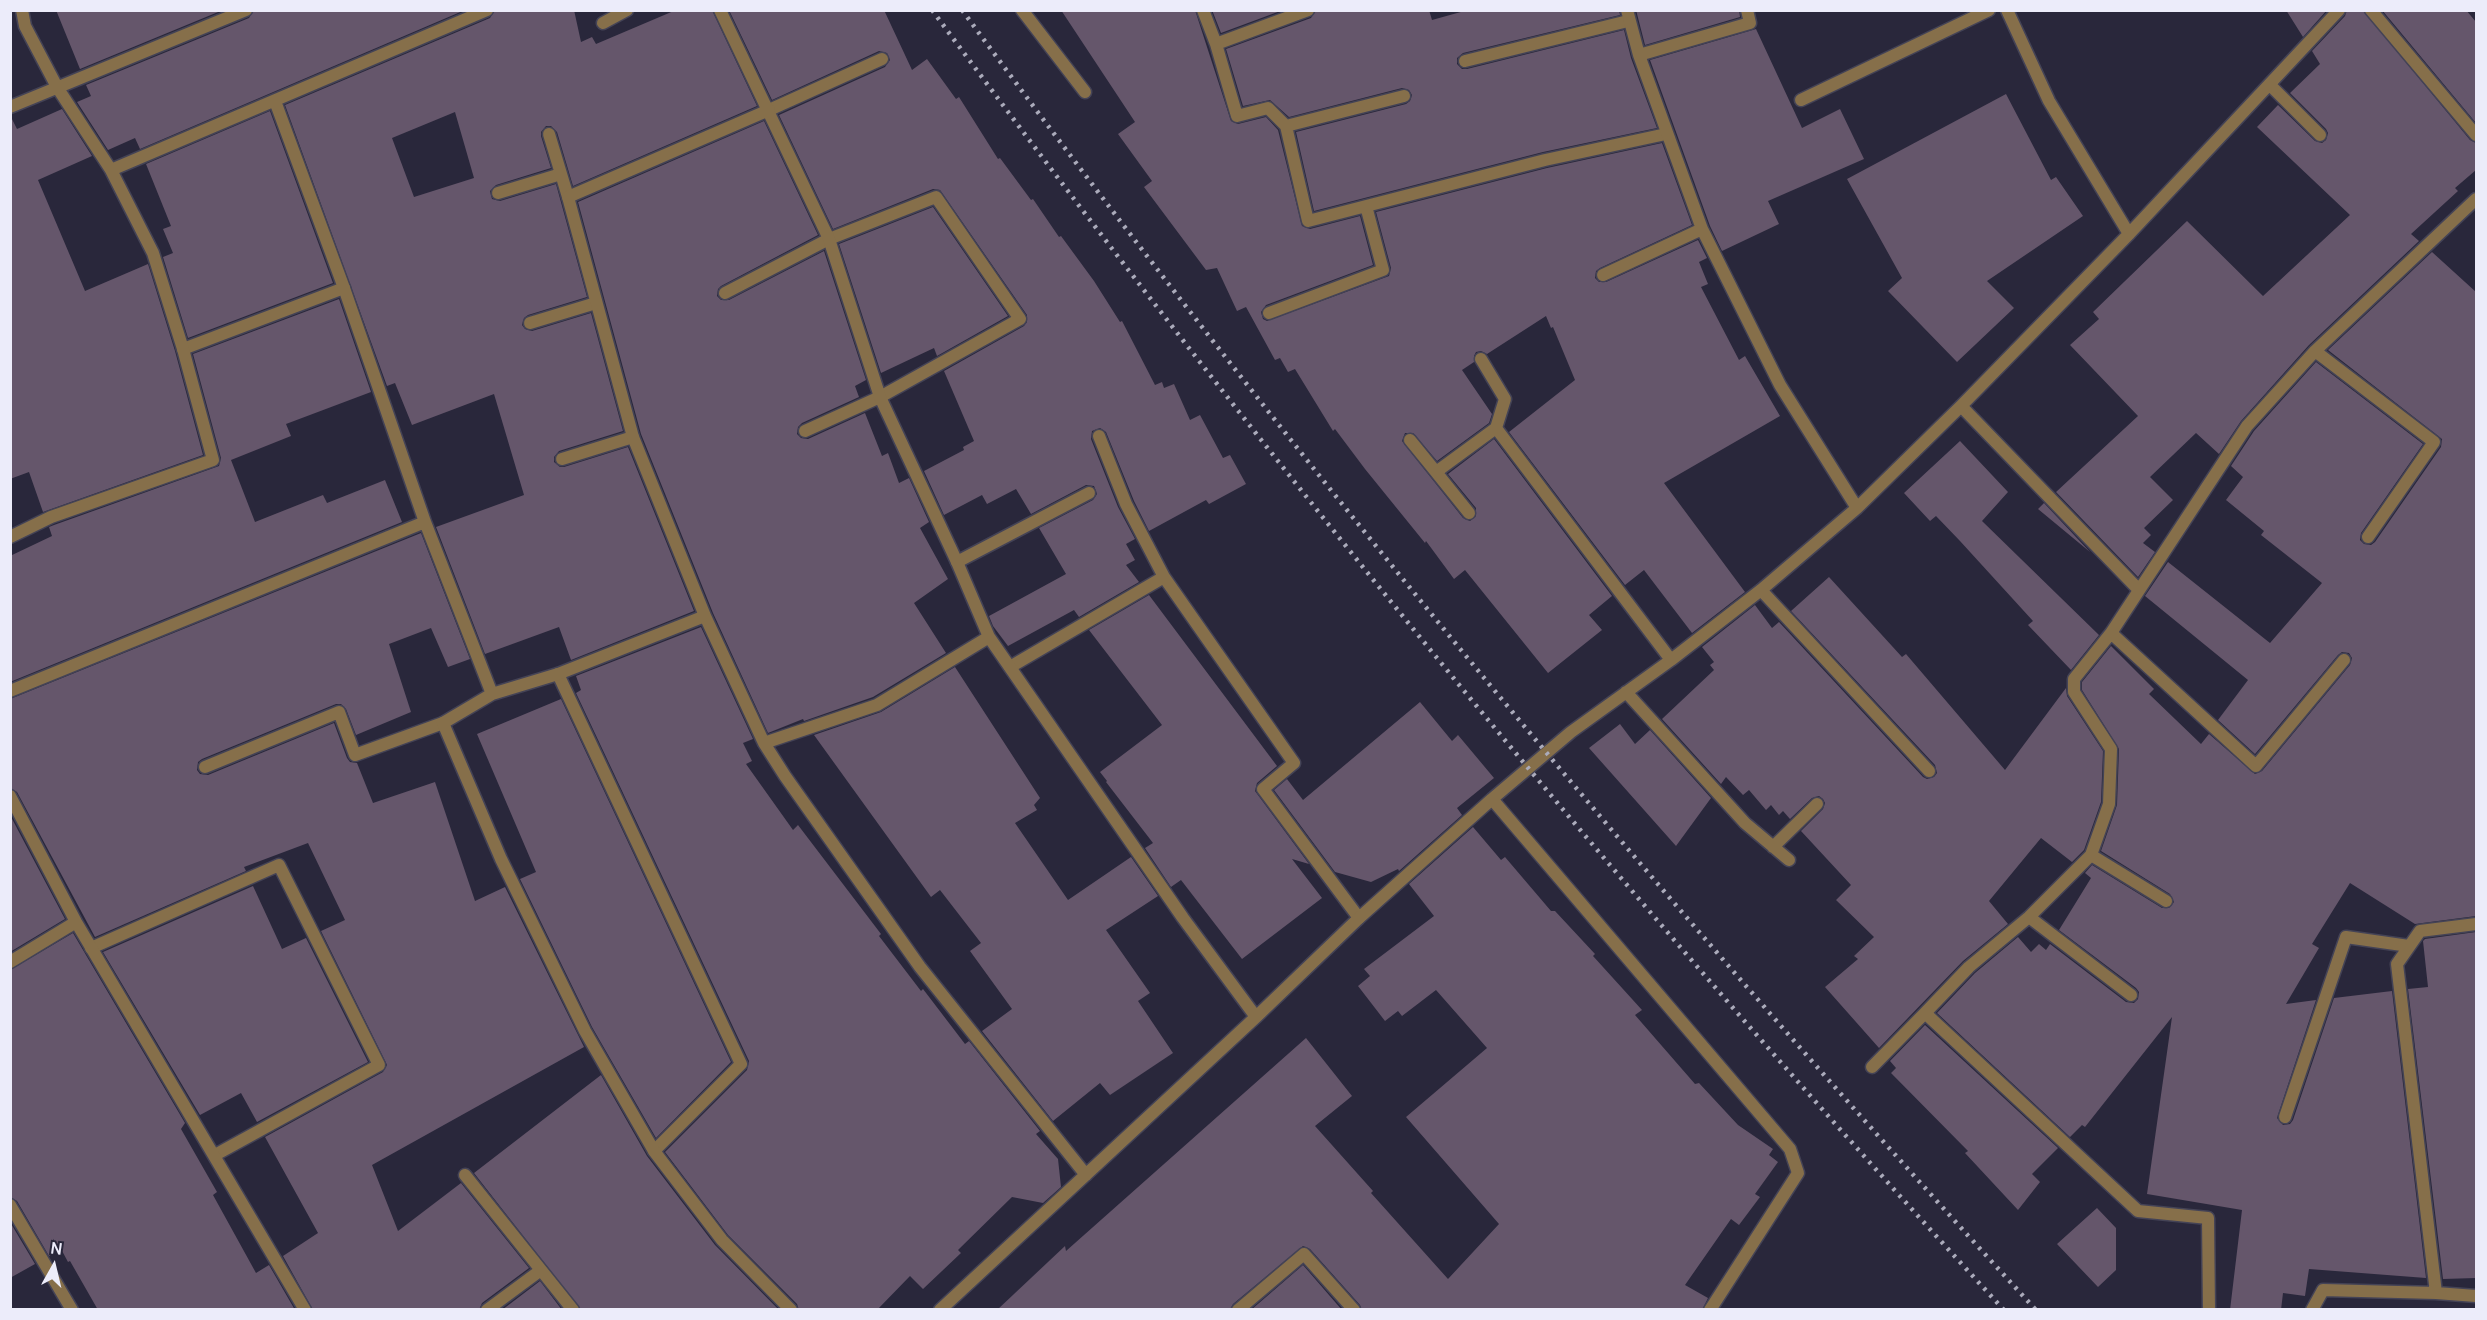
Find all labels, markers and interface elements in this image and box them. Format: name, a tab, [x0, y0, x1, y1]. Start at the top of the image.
north arrow	[24, 1236, 84, 1296]
text: N	[49, 1236, 64, 1260]

